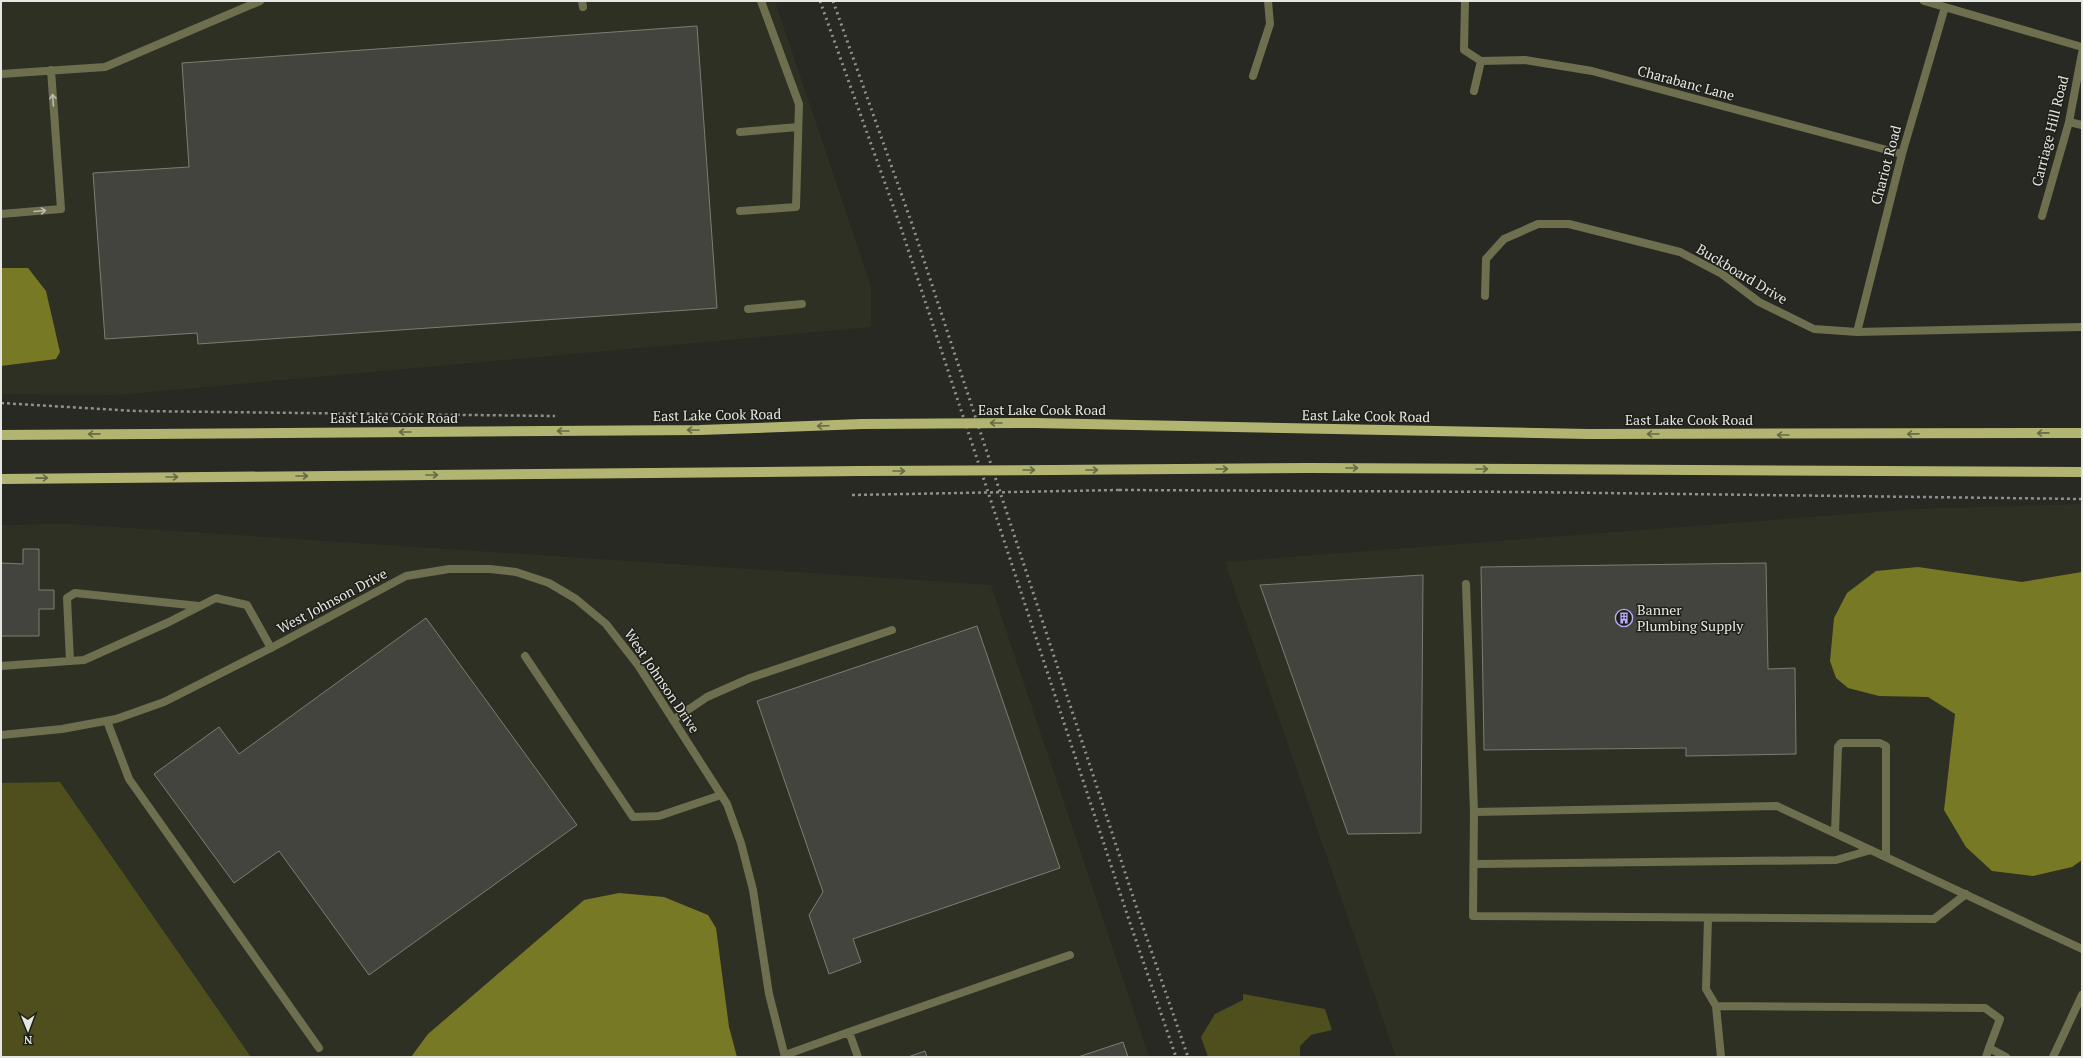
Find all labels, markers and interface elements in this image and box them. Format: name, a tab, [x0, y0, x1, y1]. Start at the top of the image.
street label: Charabanc Lane	[1635, 60, 1737, 105]
street label: Carriage Hill Road	[2027, 73, 2073, 188]
one-way arrow	[50, 94, 57, 107]
street label: Chariot Road	[1866, 123, 1905, 207]
one-way arrow	[33, 207, 46, 214]
street label: Buckboard Drive	[1693, 239, 1791, 308]
street label: East Lake Cook Road	[978, 400, 1106, 419]
street label: East Lake Cook Road	[653, 404, 781, 425]
street label: East Lake Cook Road	[1302, 405, 1430, 426]
street label: East Lake Cook Road	[330, 408, 458, 427]
street label: East Lake Cook Road	[1625, 410, 1753, 429]
one-way arrow	[990, 419, 1003, 427]
one-way arrow	[817, 422, 830, 429]
one-way arrow	[687, 426, 700, 434]
one-way arrow	[557, 427, 570, 435]
one-way arrow	[399, 428, 412, 436]
one-way arrow	[2037, 429, 2050, 437]
one-way arrow	[1647, 430, 1660, 438]
one-way arrow	[1907, 430, 1920, 438]
one-way arrow	[88, 431, 101, 438]
one-way arrow	[1777, 431, 1790, 438]
one-way arrow	[1345, 464, 1358, 472]
one-way arrow	[1215, 465, 1228, 472]
one-way arrow	[1475, 465, 1488, 473]
one-way arrow	[1022, 466, 1035, 474]
one-way arrow	[1085, 466, 1098, 474]
one-way arrow	[892, 467, 905, 474]
one-way arrow	[425, 471, 438, 479]
one-way arrow	[295, 472, 308, 480]
one-way arrow	[165, 473, 178, 481]
one-way arrow	[35, 474, 48, 482]
street label: West Johnson Drive	[274, 564, 390, 638]
place label: Banner Plumbing Supply	[1637, 600, 1744, 635]
building icon: Banner Plumbing Supply	[1614, 608, 1634, 628]
street label: West Johnson Drive	[620, 625, 704, 737]
north arrow	[8, 1010, 48, 1050]
text: N	[23, 1033, 32, 1047]

